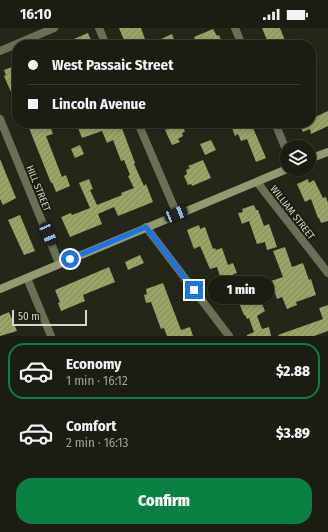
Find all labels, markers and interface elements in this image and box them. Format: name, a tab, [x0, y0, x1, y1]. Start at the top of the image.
text: 16:10	[20, 5, 52, 23]
text: West Passaic Street	[52, 56, 173, 74]
text: Lincoln Avenue	[52, 95, 146, 113]
map controls	[280, 140, 316, 176]
button: layers	[280, 140, 316, 176]
street label: HILL STREET	[23, 164, 53, 214]
street label: WILLIAM STREET	[267, 183, 317, 242]
car	[163, 204, 189, 224]
car	[38, 221, 58, 247]
route start	[61, 250, 79, 268]
callout: 1 min	[208, 276, 274, 304]
route end	[185, 281, 203, 299]
text: 1 min	[227, 282, 255, 297]
scale bar	[12, 308, 87, 327]
text: 50 m	[18, 310, 40, 323]
icon: car	[18, 353, 54, 389]
text: Economy	[66, 355, 121, 373]
text: $2.88	[276, 362, 310, 380]
text: 1 min · 16:12	[66, 373, 128, 388]
icon: car	[18, 415, 54, 451]
text: Comfort	[66, 417, 117, 435]
text: $3.89	[276, 424, 310, 442]
text: 2 min · 16:13	[66, 435, 128, 450]
button: Confirm	[16, 478, 312, 524]

